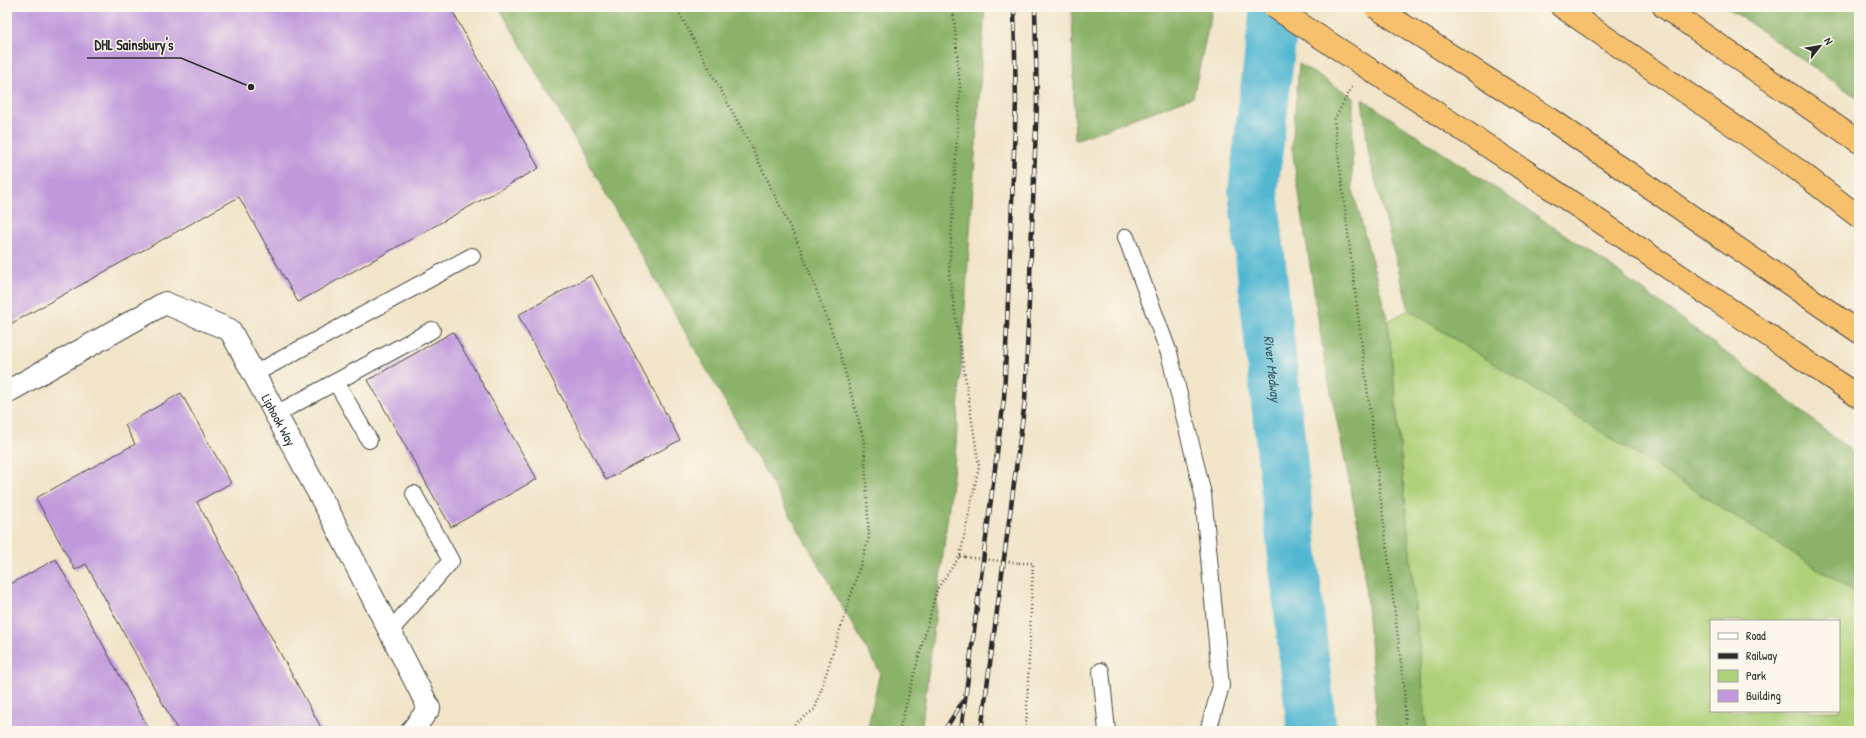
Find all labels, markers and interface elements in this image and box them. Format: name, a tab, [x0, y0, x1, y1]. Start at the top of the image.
north arrow	[1800, 26, 1840, 66]
callout: DHL Sainsbury's	[87, 32, 181, 58]
text: DHL Sainsbury's	[95, 35, 174, 56]
text: N	[1821, 35, 1836, 47]
water label: River Medway	[1260, 334, 1286, 405]
street label: Liphook Way	[257, 391, 300, 449]
legend	[1710, 620, 1840, 712]
text: Road	[1746, 627, 1766, 644]
text: Railway	[1746, 647, 1777, 664]
text: Park	[1746, 667, 1766, 684]
text: Building	[1746, 687, 1781, 704]

